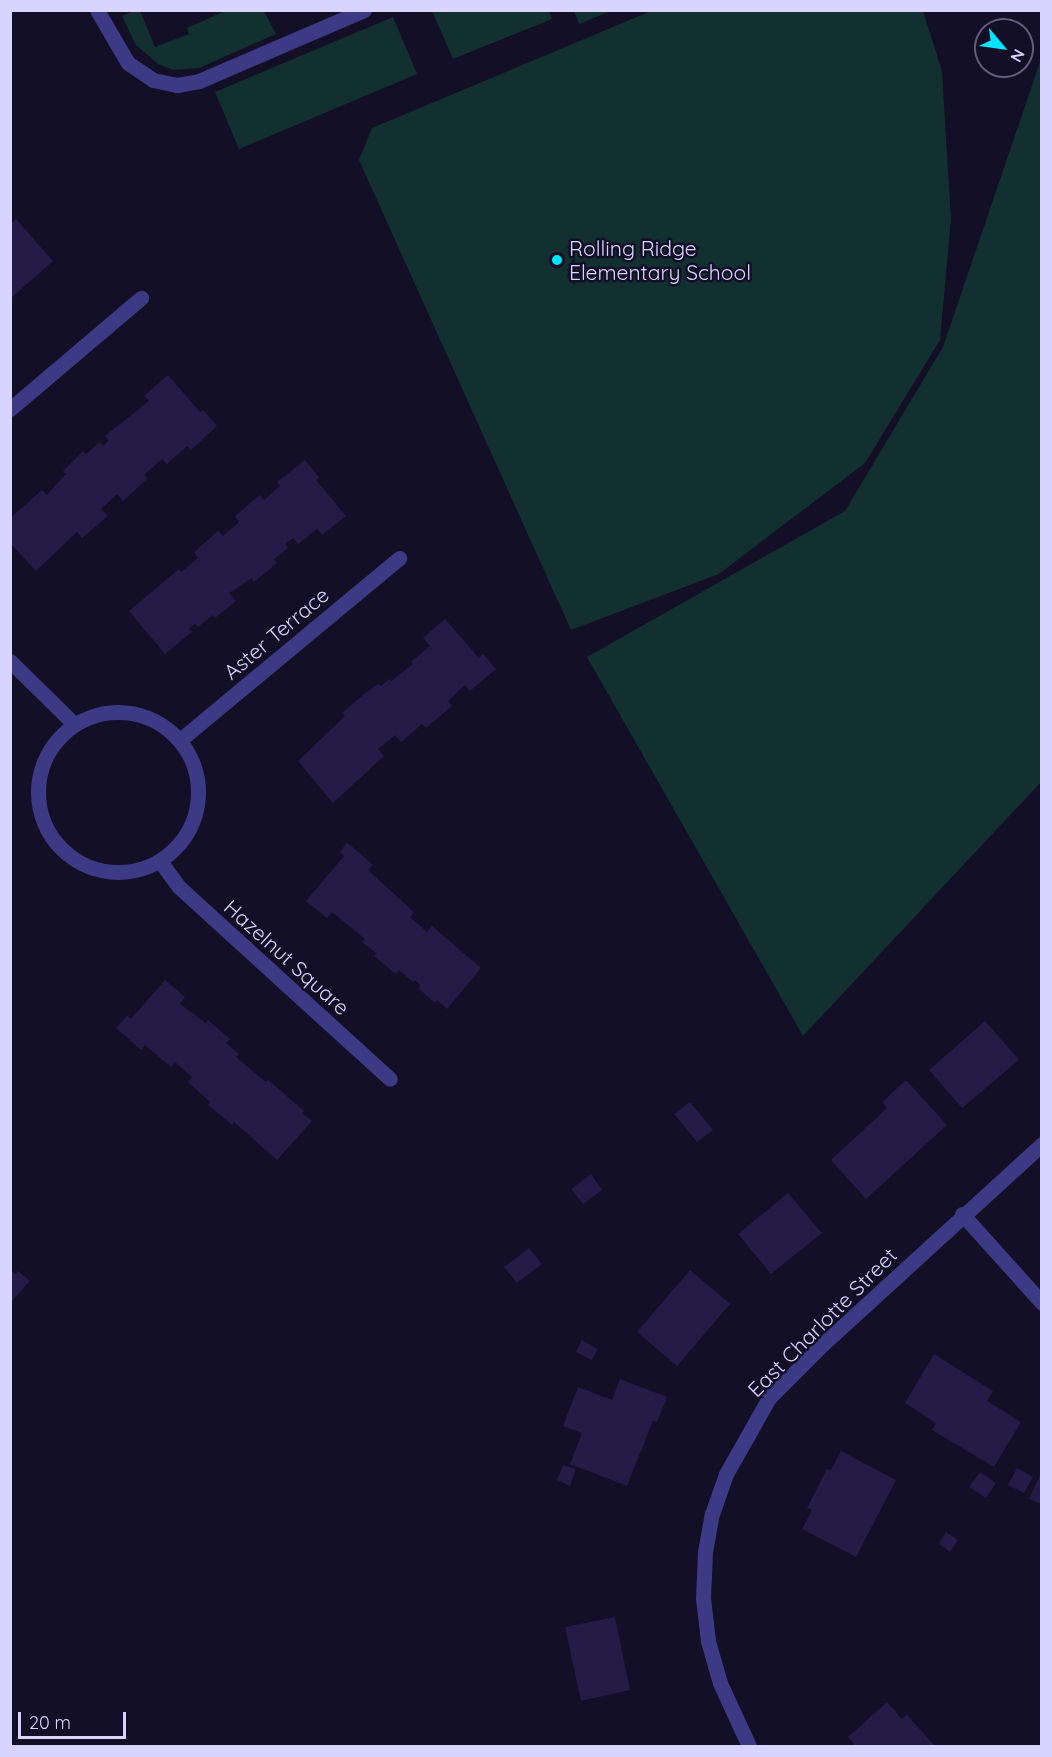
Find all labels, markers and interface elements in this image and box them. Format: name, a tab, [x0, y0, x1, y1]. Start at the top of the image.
north arrow	[974, 18, 1034, 78]
text: N	[1006, 46, 1030, 66]
place label: Rolling Ridge Elementary School	[569, 235, 751, 285]
marker: Rolling Ridge Elementary School	[550, 253, 564, 267]
street label: Aster Terrace	[218, 582, 334, 684]
street label: Hazelnut Square	[219, 894, 355, 1020]
street label: East Charlotte Street	[742, 1242, 902, 1402]
scale bar	[21, 1700, 129, 1738]
text: 20 m	[29, 1711, 71, 1734]

